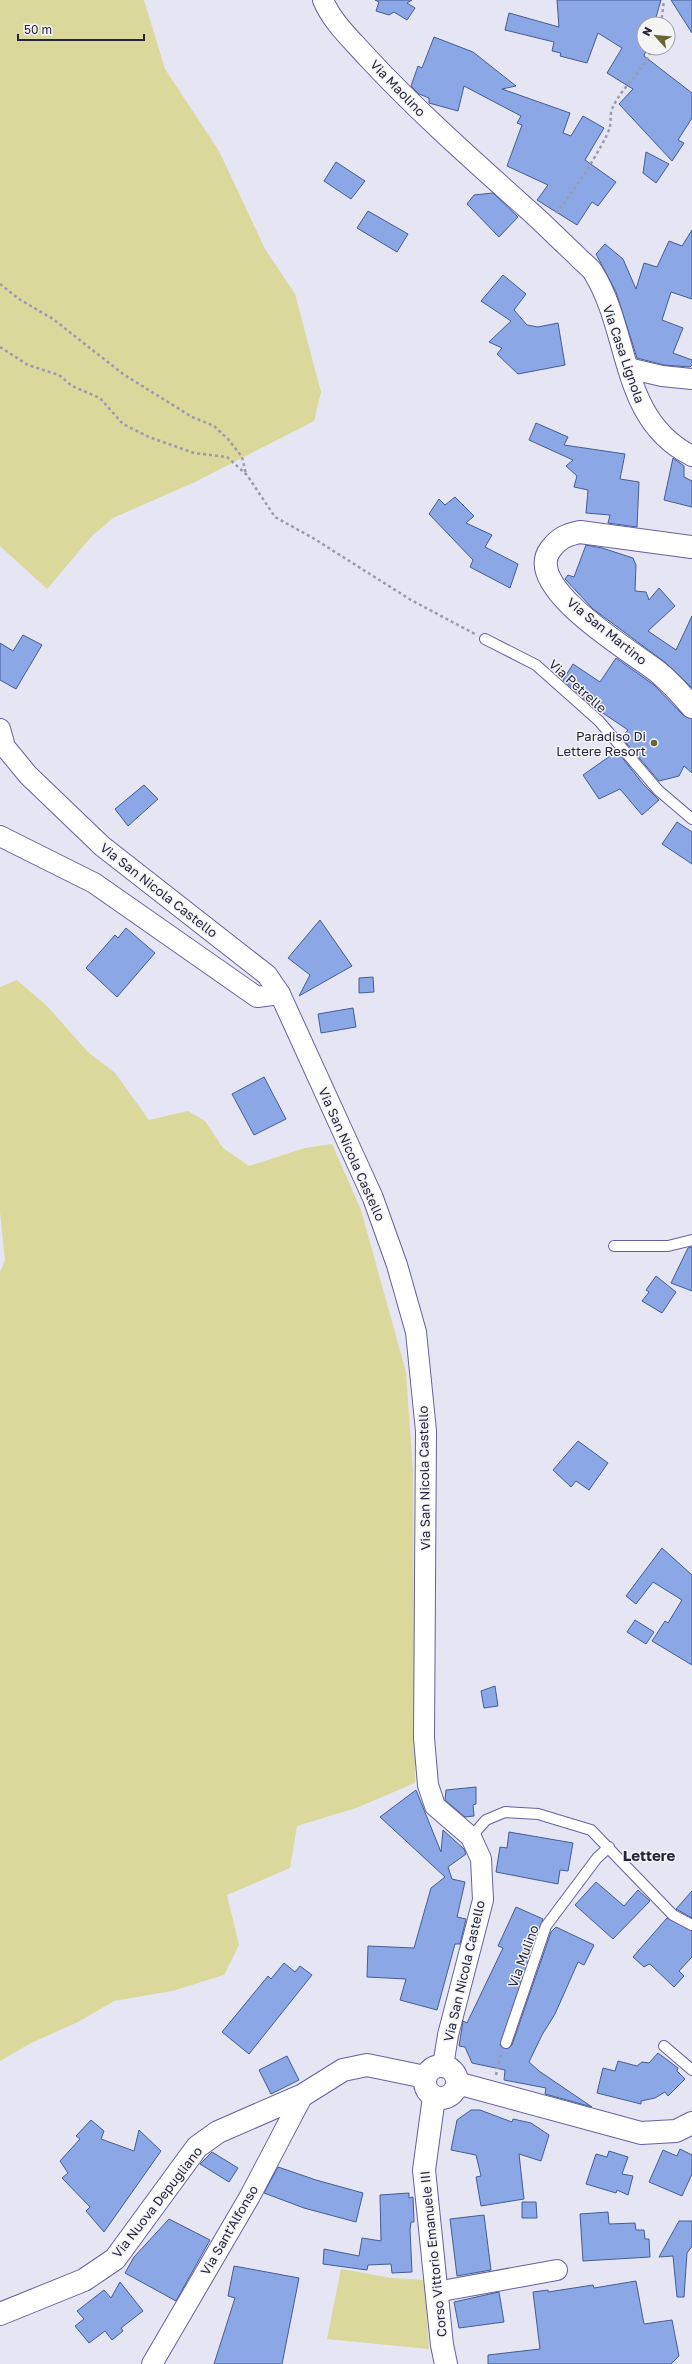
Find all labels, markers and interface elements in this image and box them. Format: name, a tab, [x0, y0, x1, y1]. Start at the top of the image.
scale bar	[18, 16, 144, 42]
north arrow	[636, 16, 676, 56]
text: 50 m	[24, 22, 52, 37]
text: N	[639, 25, 654, 38]
street label: Via Maolino	[367, 56, 429, 120]
street label: Via Casa Lignola	[600, 303, 648, 405]
street label: Via San Martino	[564, 594, 650, 668]
street label: Via Petrelle	[546, 656, 610, 716]
place label: Paradiso Di Lettere Resort	[556, 728, 646, 759]
marker: Paradiso Di Lettere Resort	[649, 738, 659, 748]
street label: Via San Nicola Castello	[97, 839, 221, 941]
street label: Via San Nicola Castello	[315, 1085, 389, 1223]
street label: Via San Nicola Castello	[415, 1405, 433, 1550]
district label: Lettere	[623, 1846, 675, 1864]
street label: Via San Nicola Castello	[440, 1899, 488, 2043]
street label: Via Mulino	[504, 1922, 542, 1989]
street label: Via Nuova Depugliano	[109, 2143, 206, 2261]
street label: Corso Vittorio Emanuele III	[416, 2170, 450, 2338]
street label: Via Sant'Alfonso	[197, 2182, 261, 2278]

